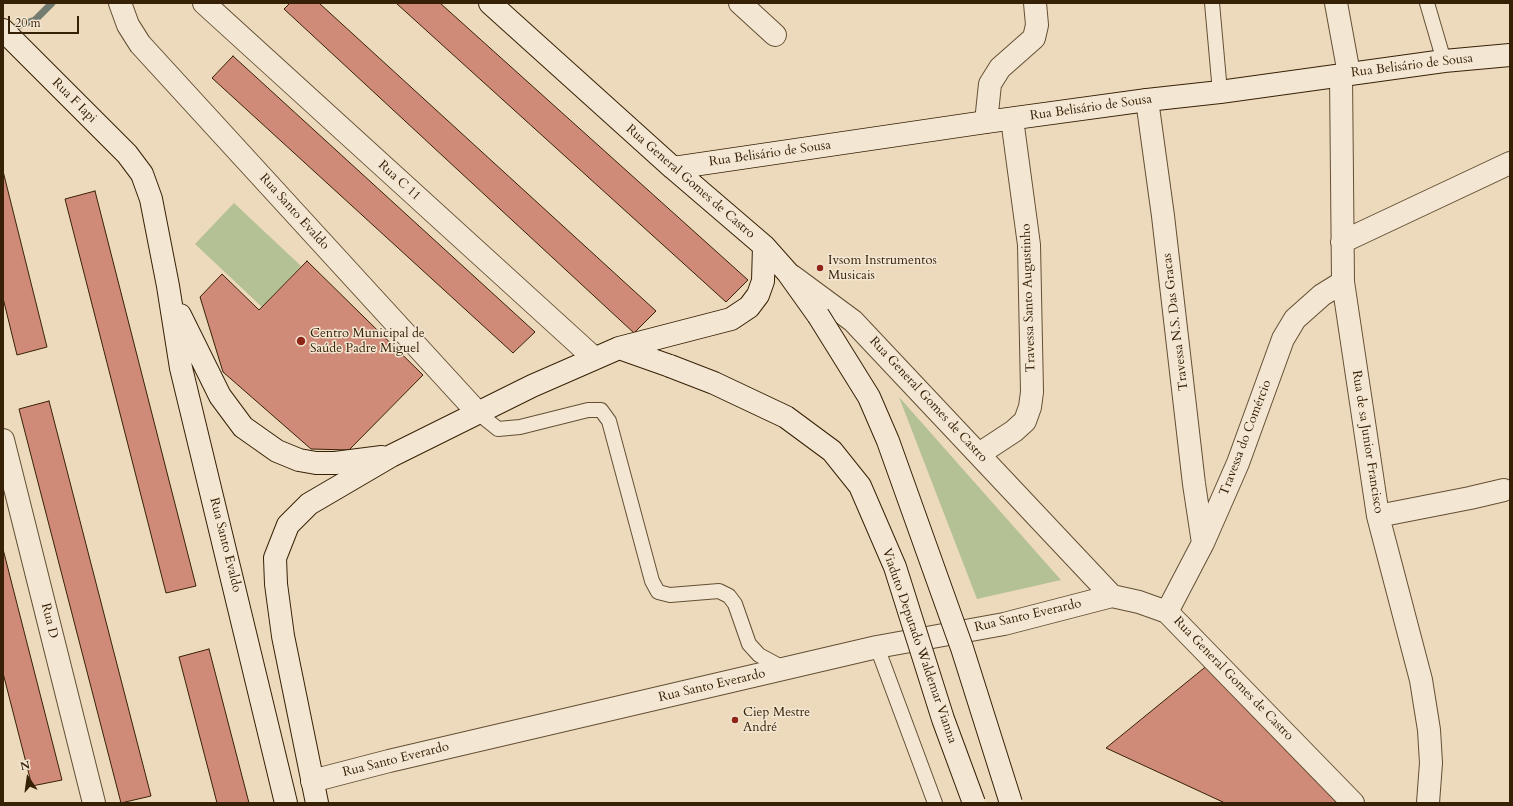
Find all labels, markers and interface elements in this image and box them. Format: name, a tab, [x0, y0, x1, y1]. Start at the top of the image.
scale bar	[10, 8, 81, 34]
text: 20 m	[15, 15, 41, 31]
street label: Rua Belisário de Sousa	[1350, 51, 1474, 81]
street label: Rua F Iapi	[48, 75, 100, 127]
street label: Rua Belisário de Sousa	[1029, 92, 1153, 124]
street label: Rua General Gomes de Castro	[622, 122, 758, 242]
street label: Rua Belisário de Sousa	[708, 138, 832, 170]
street label: Rua C 11	[374, 158, 424, 204]
street label: Rua Santo Evaldo	[256, 171, 332, 253]
street label: Travessa Santo Augustinho	[1019, 223, 1039, 373]
street label: Travessa N.S. Das Gracas	[1160, 252, 1192, 392]
place label: Ivsom Instrumentos Musicais	[828, 253, 937, 284]
marker: Ivsom Instrumentos Musicais	[815, 263, 825, 273]
place label: Centro Municipal de Saúde Padre Miguel	[310, 326, 425, 357]
street label: Rua General Gomes de Castro	[866, 334, 990, 466]
marker: Centro Municipal de Saúde Padre Miguel	[295, 335, 307, 347]
street label: Rua de sa Junior Francisco	[1348, 369, 1386, 515]
street label: Travessa do Comércio	[1217, 378, 1275, 498]
street label: Rua Santo Evaldo	[206, 496, 244, 594]
street label: Viaduto Deputado Waldemar Vianna	[878, 546, 960, 746]
street label: Rua Santo Everardo	[973, 596, 1083, 636]
street label: Rua D	[37, 602, 61, 640]
street label: Rua General Gomes de Castro	[1170, 614, 1296, 744]
street label: Rua Santo Everardo	[657, 666, 767, 706]
place label: Ciep Mestre André	[743, 705, 810, 736]
marker: Ciep Mestre André	[730, 715, 740, 725]
street label: Rua Santo Everardo	[341, 739, 451, 781]
text: N	[19, 757, 32, 774]
north arrow	[8, 758, 48, 798]

